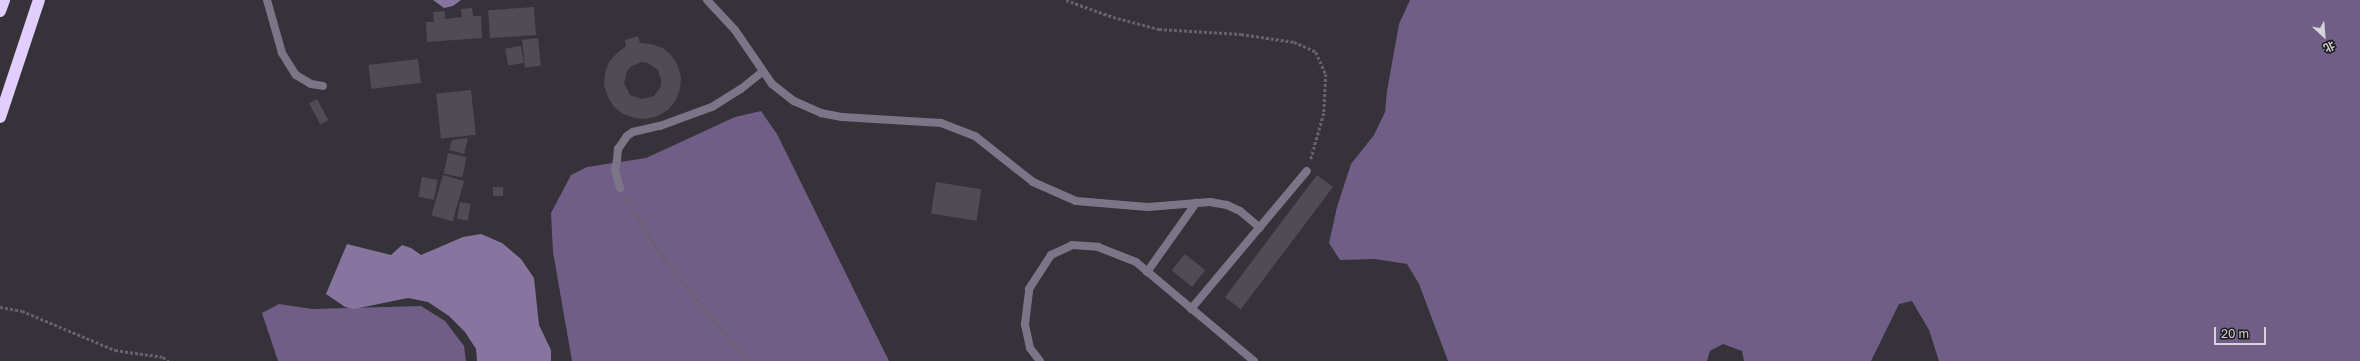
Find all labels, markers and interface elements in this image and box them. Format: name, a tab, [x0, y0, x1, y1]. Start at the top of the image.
north arrow	[2304, 16, 2344, 56]
text: 北	[2322, 39, 2337, 55]
scale bar	[2216, 319, 2268, 345]
text: 20 m	[2221, 326, 2249, 341]

